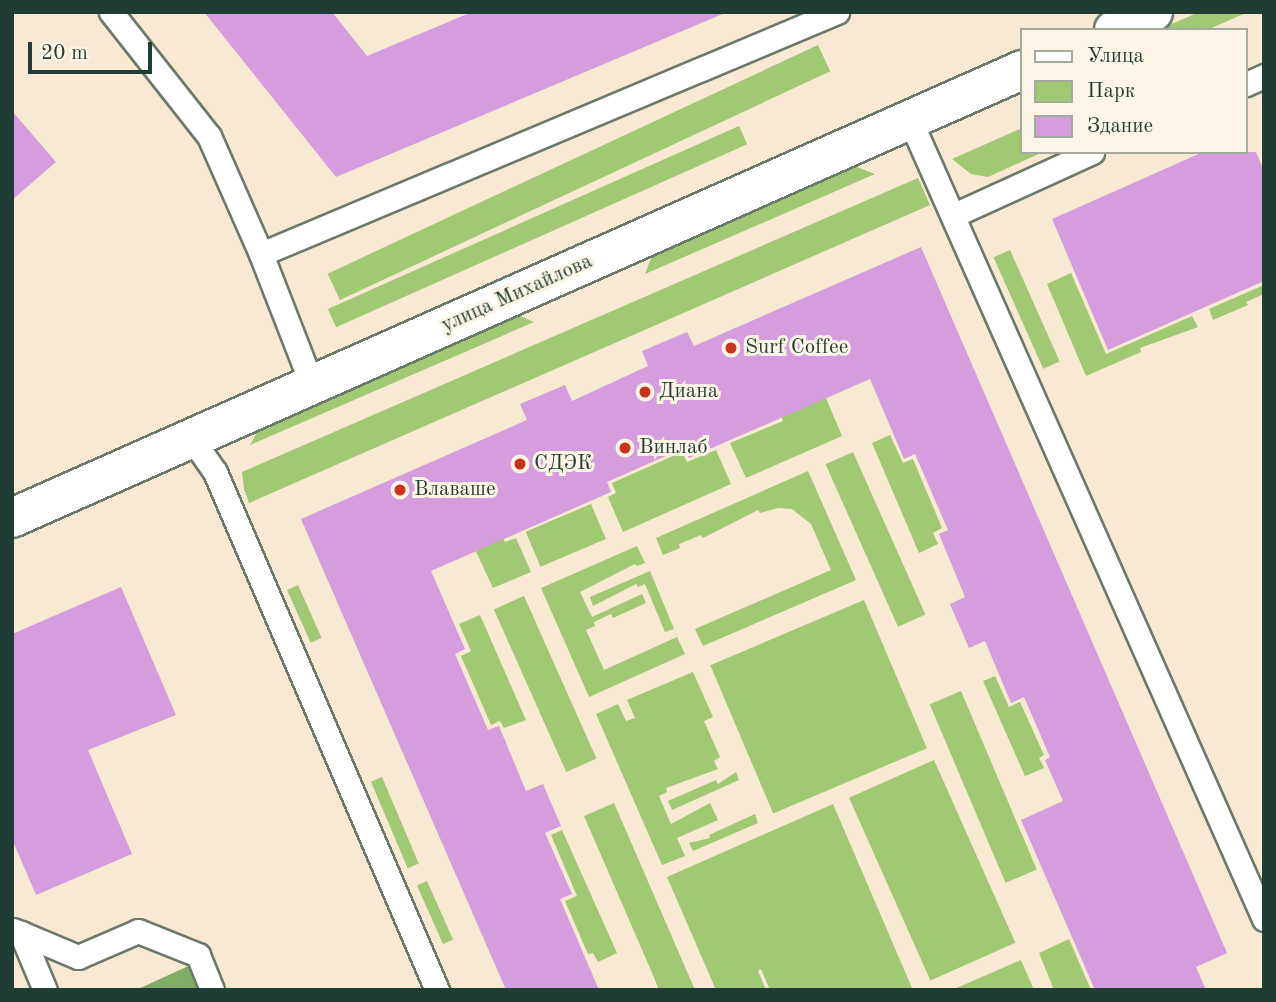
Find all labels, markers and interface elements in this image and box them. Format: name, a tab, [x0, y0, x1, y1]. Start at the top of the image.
scale bar	[32, 28, 156, 72]
legend	[1020, 28, 1248, 154]
text: 20 m	[41, 43, 88, 64]
text: Улица	[1087, 46, 1144, 67]
text: Парк	[1087, 81, 1135, 102]
text: Здание	[1087, 116, 1153, 137]
street label: улица Михайлова	[438, 249, 596, 339]
place label: Surf Coffee	[745, 335, 848, 361]
marker: Surf Coffee	[723, 340, 739, 356]
place label: Диана	[659, 379, 718, 405]
marker: Диана	[637, 384, 653, 400]
place label: Винлаб	[639, 435, 708, 461]
marker: Винлаб	[617, 440, 633, 456]
place label: СДЭК	[534, 451, 592, 477]
marker: СДЭК	[512, 456, 528, 472]
place label: Влаваше	[414, 477, 496, 503]
marker: Влаваше	[392, 482, 408, 498]

